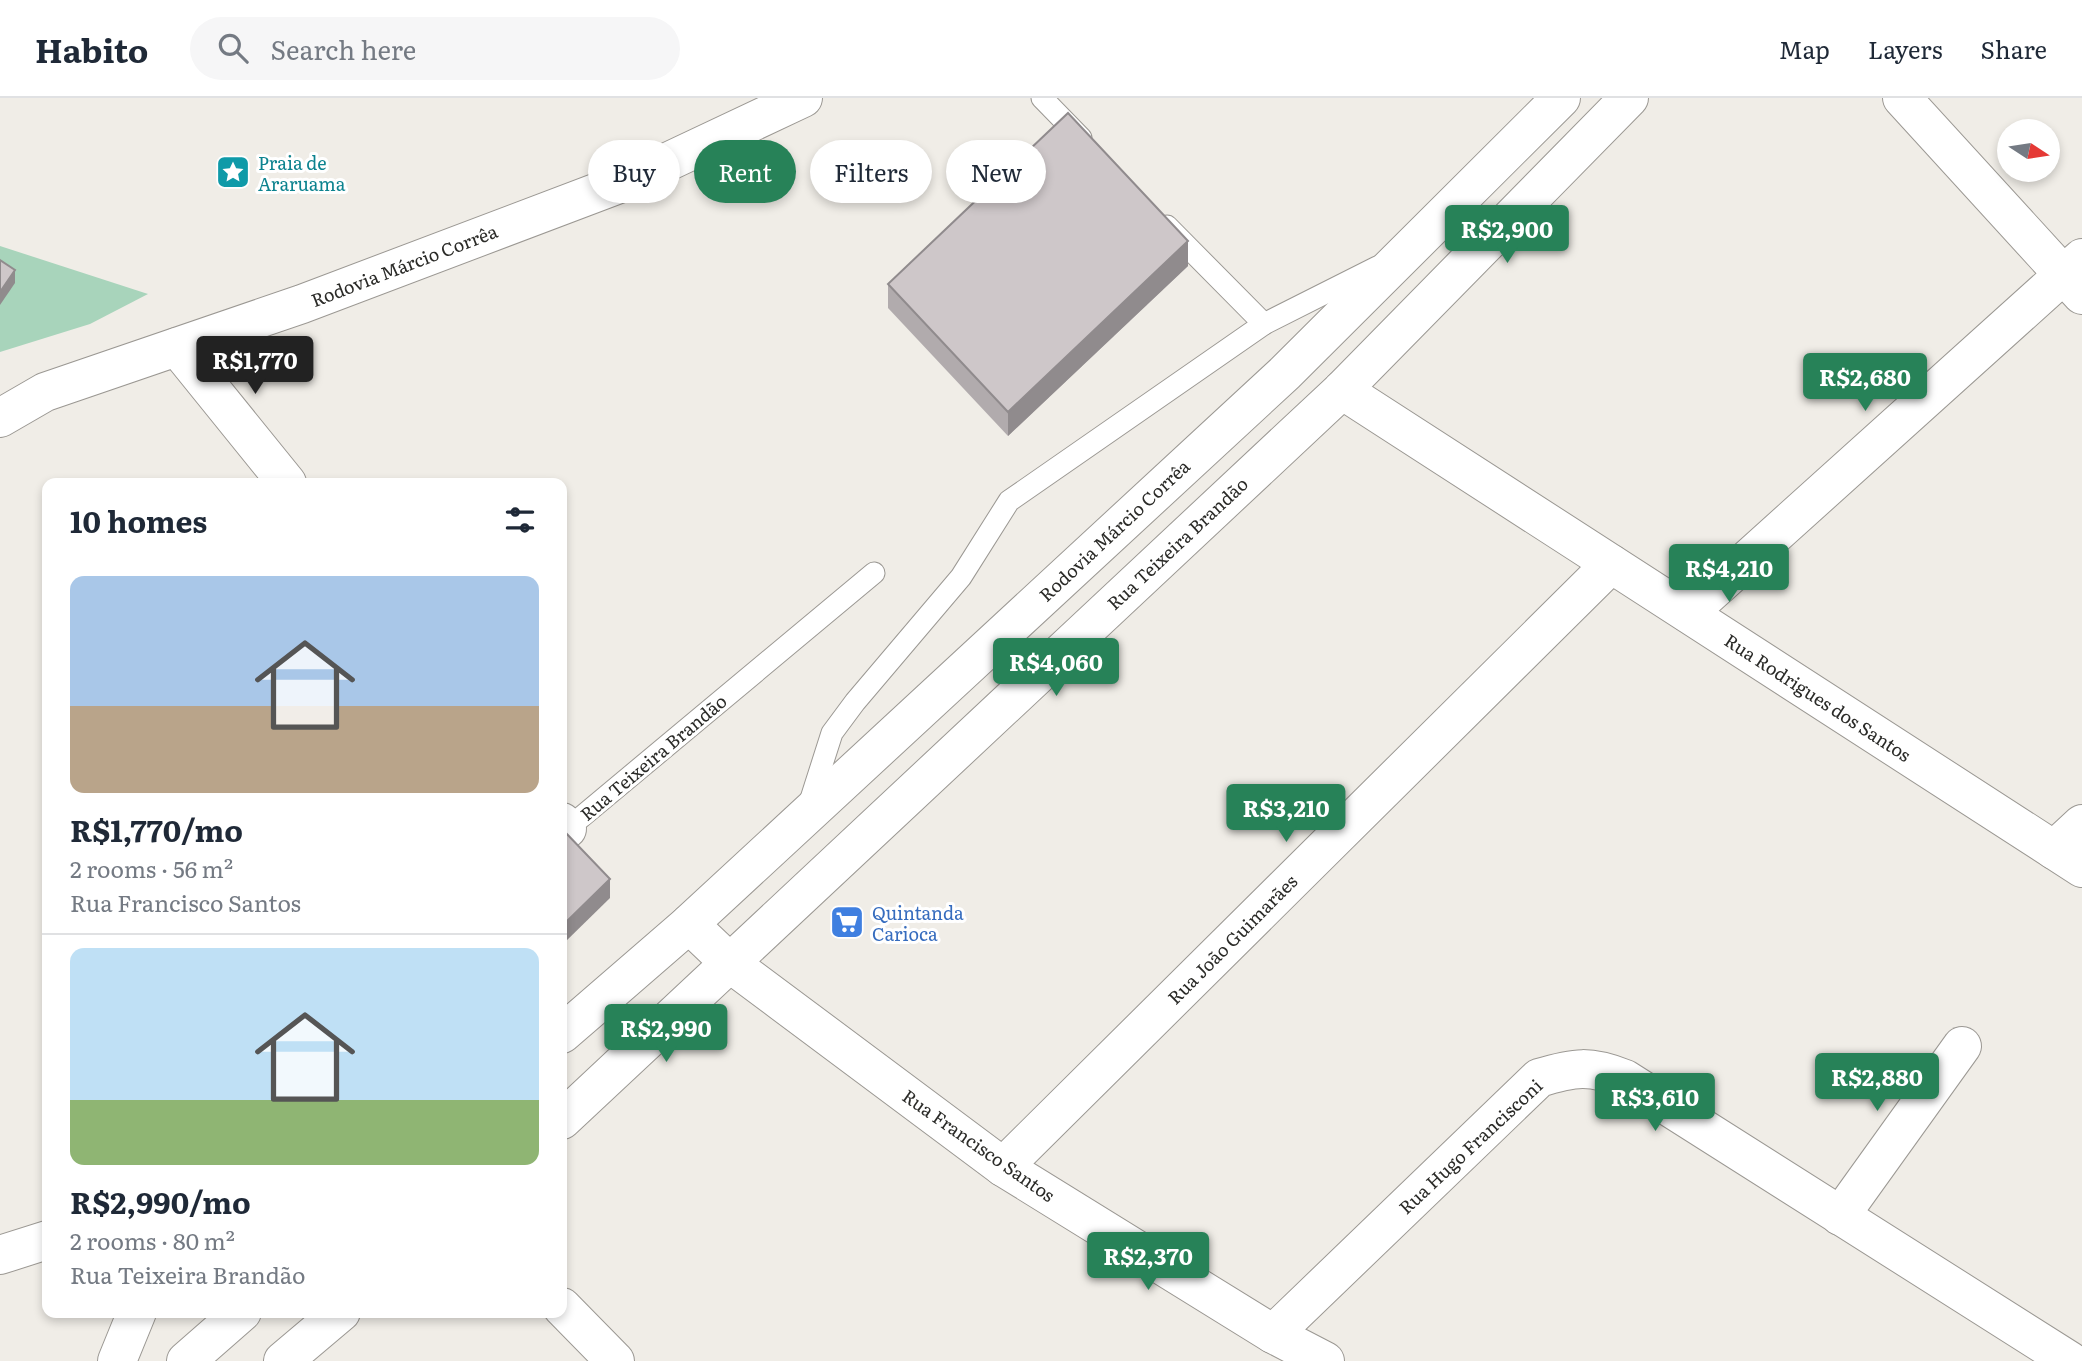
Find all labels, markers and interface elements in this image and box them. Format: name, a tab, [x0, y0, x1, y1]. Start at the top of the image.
search box	[190, 17, 680, 80]
text: Habito	[35, 24, 148, 73]
icon: search	[214, 29, 252, 67]
text: Search here	[270, 29, 416, 68]
text: Map	[1779, 31, 1830, 66]
text: Layers	[1868, 31, 1942, 66]
text: Share	[1980, 31, 2047, 66]
north arrow	[1997, 119, 2060, 182]
map controls	[1997, 119, 2060, 182]
chip: Buy	[588, 140, 680, 203]
chip: Rent	[694, 140, 796, 203]
chip: Filters	[810, 140, 932, 203]
chip: New	[946, 140, 1046, 203]
place label: Praia de Araruama	[258, 149, 346, 197]
place icon: Praia de Araruama	[214, 153, 252, 191]
pin: R$2,900	[1442, 206, 1572, 265]
text: R$2,900	[1461, 211, 1553, 245]
street label: Rodovia Márcio Corrêa	[307, 217, 501, 313]
pin: R$1,770	[190, 336, 320, 396]
text: R$1,770	[212, 342, 298, 376]
pin: R$2,680	[1800, 354, 1930, 413]
text: R$2,680	[1819, 359, 1911, 393]
street label: Rodovia Márcio Corrêa	[1033, 453, 1196, 607]
street label: Rua Teixeira Brandão	[1100, 470, 1254, 616]
text: 10 homes	[70, 498, 207, 542]
icon: filters	[501, 501, 539, 539]
pin: R$4,210	[1664, 545, 1794, 604]
text: R$4,210	[1685, 550, 1773, 584]
icon: home	[242, 622, 368, 748]
street label: Rua Rodrigues dos Santos	[1719, 626, 1917, 768]
pin: R$4,060	[991, 638, 1121, 698]
text: R$4,060	[1009, 644, 1103, 678]
street label: Rua Teixeira Brandão	[574, 687, 732, 827]
pin: R$3,210	[1221, 784, 1351, 844]
text: R$3,210	[1242, 790, 1330, 824]
text: R$1,770/mo	[70, 807, 243, 851]
text: 2 rooms · 56 m²	[70, 851, 233, 885]
street label: Rua João Guimarães	[1161, 868, 1303, 1010]
text: Rua Francisco Santos	[70, 885, 301, 919]
place label: Quintanda Carioca	[872, 899, 964, 947]
supermarket icon: Quintanda Carioca	[828, 903, 866, 941]
icon: home	[242, 994, 368, 1120]
pin: R$2,990	[601, 1004, 731, 1064]
text: R$2,990	[620, 1010, 712, 1044]
pin: R$2,880	[1812, 1054, 1942, 1113]
text: R$2,880	[1831, 1059, 1923, 1093]
street label: Rua Hugo Francisconi	[1392, 1072, 1548, 1220]
pin: R$3,610	[1590, 1074, 1720, 1133]
text: R$3,610	[1611, 1079, 1699, 1113]
street label: Rua Francisco Santos	[897, 1082, 1061, 1208]
text: R$2,990/mo	[70, 1179, 251, 1223]
text: 2 rooms · 80 m²	[70, 1223, 235, 1257]
pin: R$2,370	[1083, 1232, 1213, 1292]
text: R$2,370	[1103, 1238, 1193, 1272]
text: Rua Teixeira Brandão	[70, 1257, 305, 1291]

